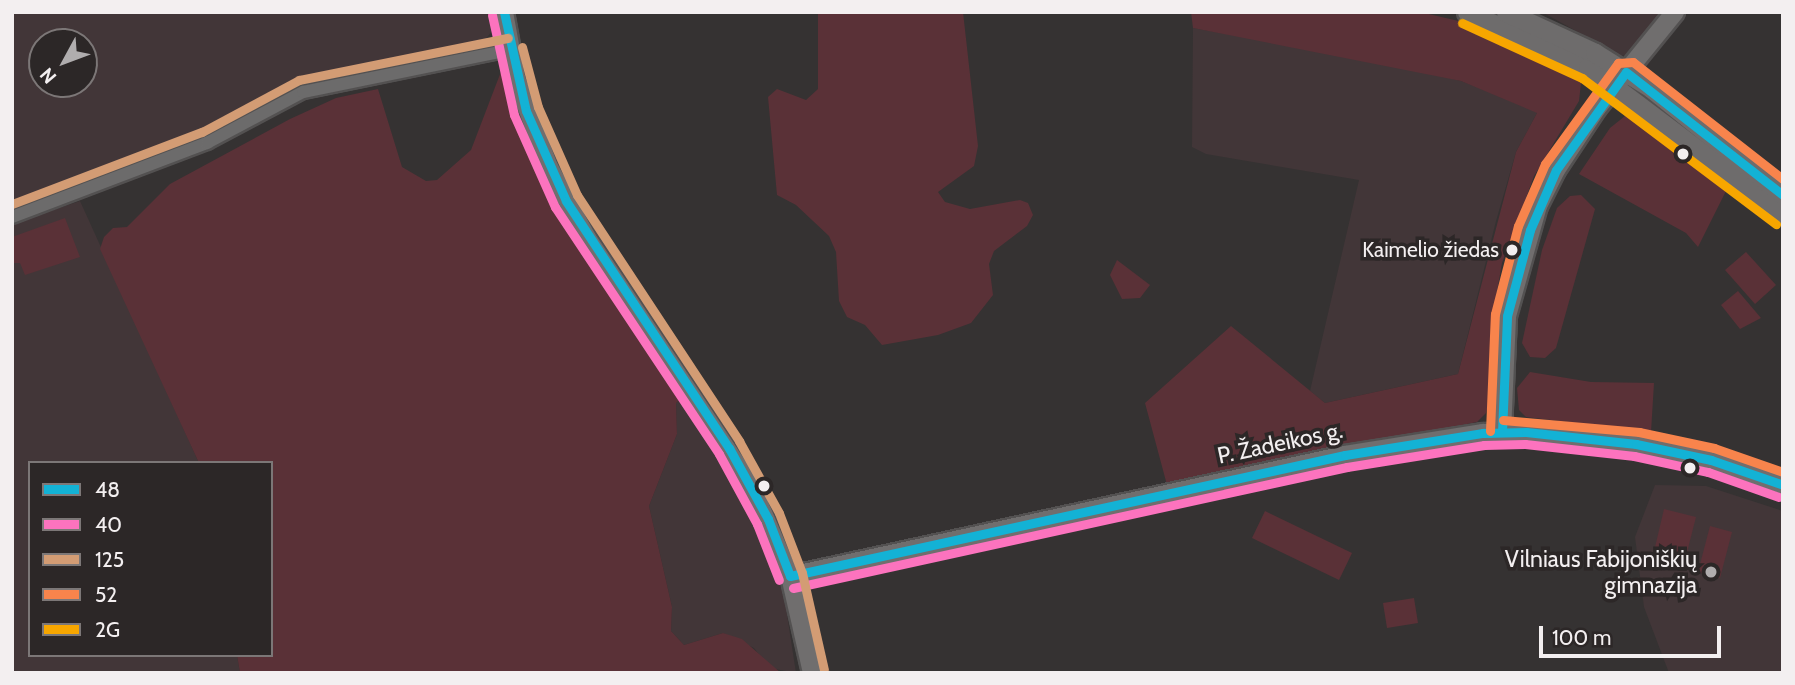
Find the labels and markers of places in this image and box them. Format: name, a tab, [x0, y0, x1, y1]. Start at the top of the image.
unlabelled marker	[1676, 147, 1690, 161]
place label: Kaimelio žiedas	[1362, 237, 1499, 263]
marker: Kaimelio žiedas	[1505, 243, 1519, 257]
unlabelled marker	[1683, 461, 1697, 475]
unlabelled marker	[757, 479, 771, 493]
place label: Vilniaus Fabijoniškių gimnazija	[1505, 545, 1697, 599]
marker: Vilniaus Fabijoniškių gimnazija	[1703, 564, 1719, 580]

